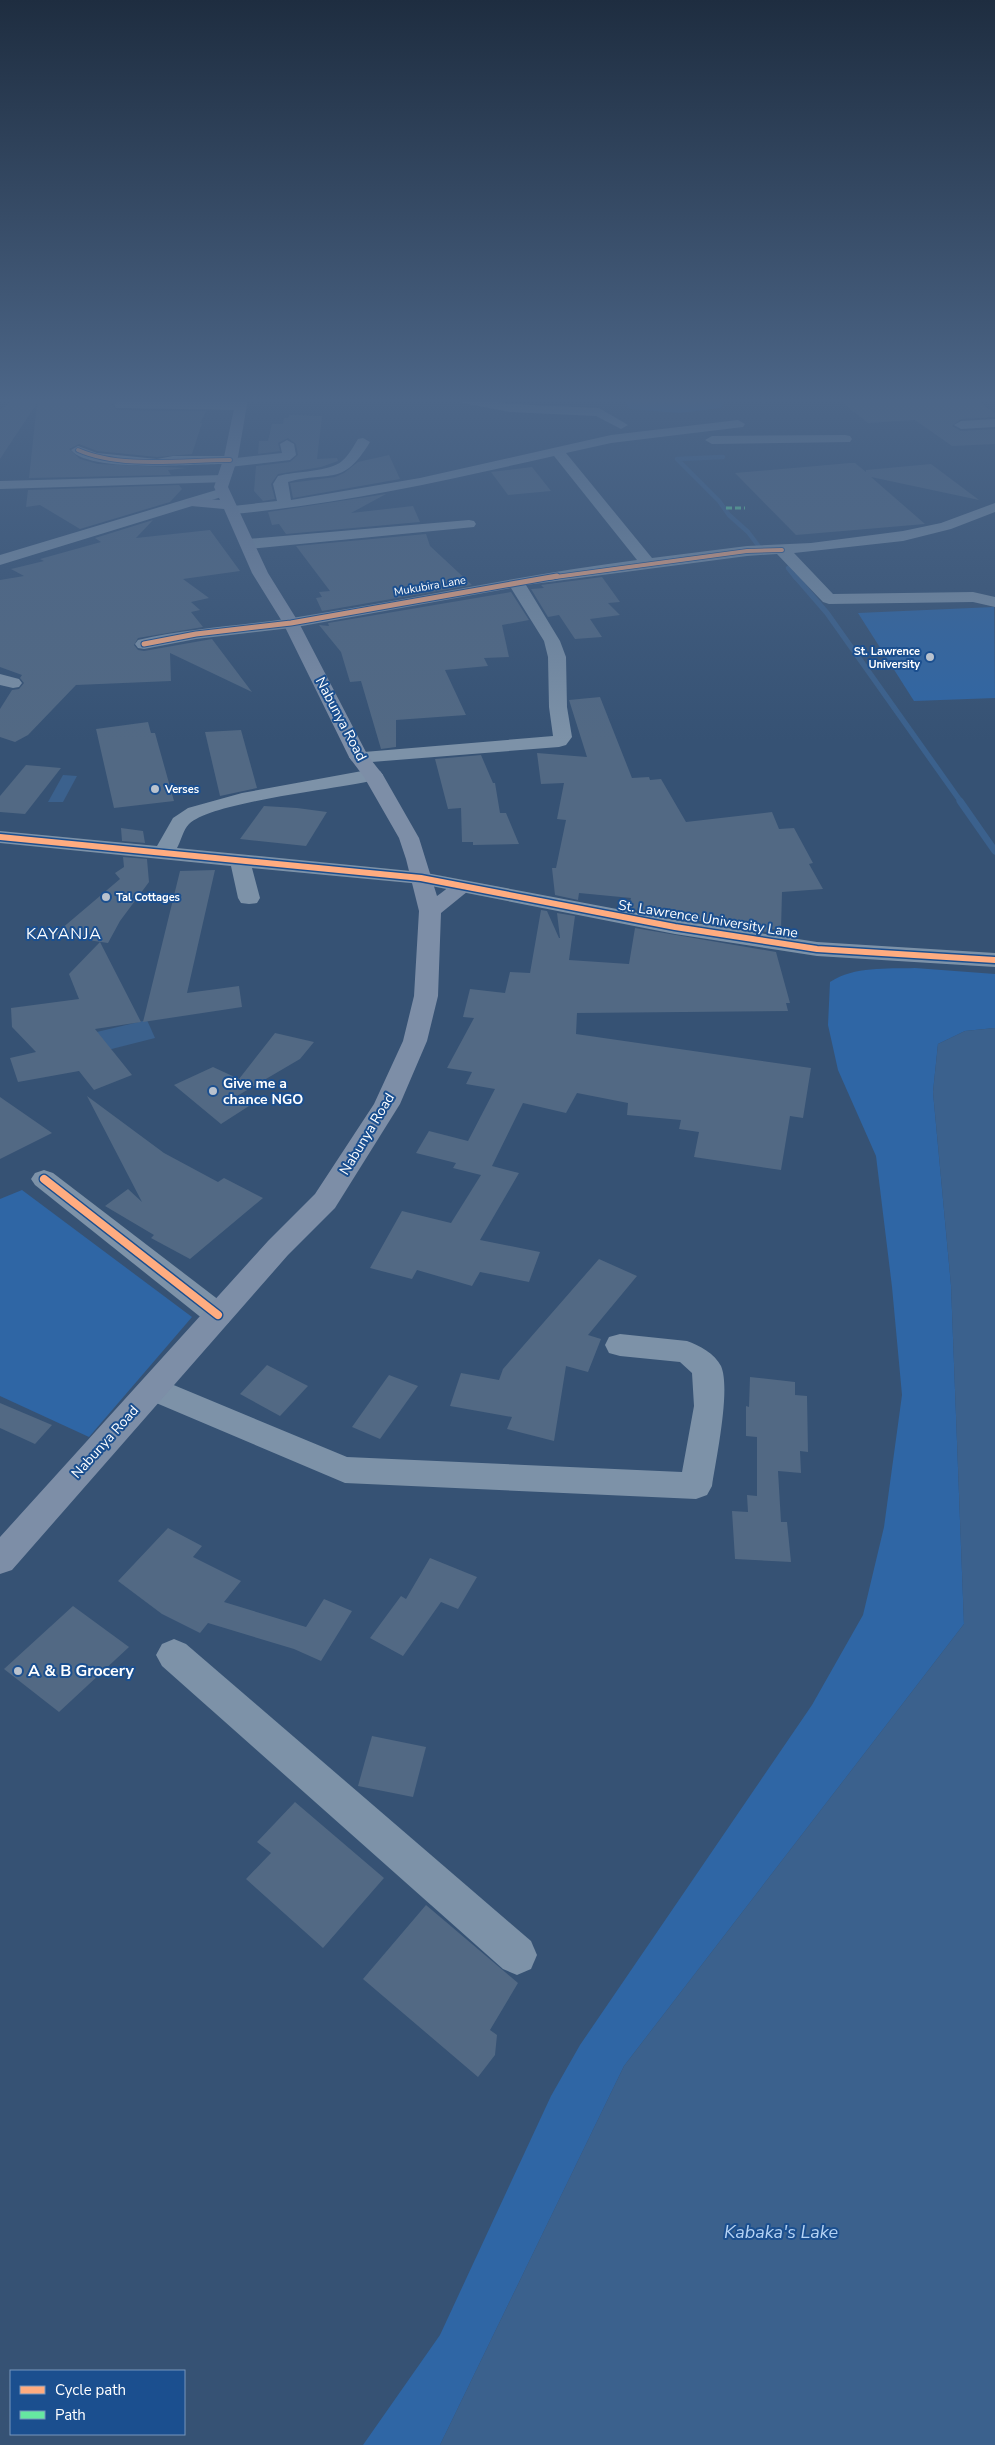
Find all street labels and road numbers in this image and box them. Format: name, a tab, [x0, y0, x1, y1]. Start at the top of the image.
street label: Mukubira Lane	[393, 572, 467, 600]
street label: Nabunya Road	[311, 674, 371, 764]
street label: St. Lawrence University Lane	[617, 895, 799, 943]
street label: Nabunya Road	[335, 1090, 399, 1178]
street label: Nabunya Road	[67, 1401, 143, 1483]

